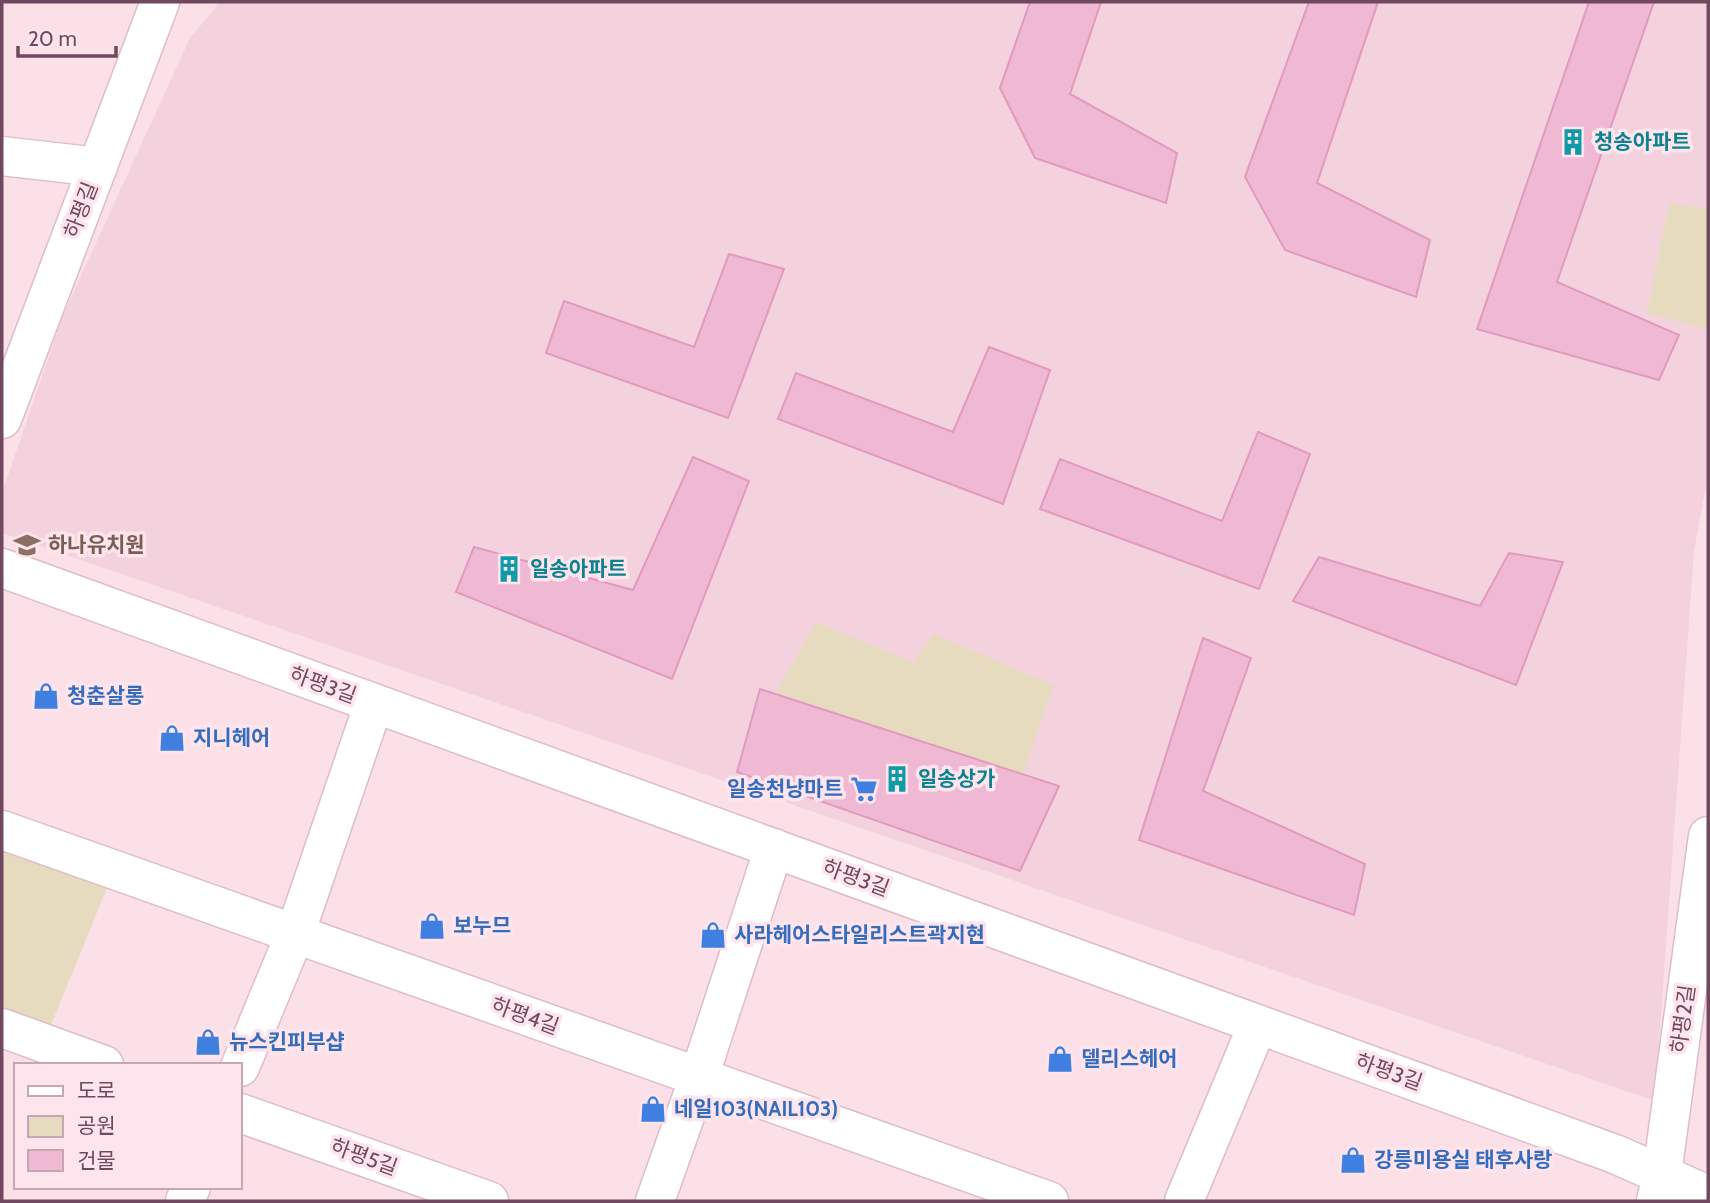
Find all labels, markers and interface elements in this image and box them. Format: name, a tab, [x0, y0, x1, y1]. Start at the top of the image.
scale bar	[18, 14, 116, 58]
text: 20 m	[28, 26, 77, 51]
building icon: 청송아파트	[1558, 127, 1588, 157]
place label: 청송아파트	[1594, 129, 1691, 154]
street label: 하평길	[58, 178, 103, 241]
school or university icon: 하나유치원	[12, 530, 42, 560]
place label: 하나유치원	[48, 532, 145, 557]
building icon: 일송아파트	[494, 554, 524, 584]
place label: 일송아파트	[530, 556, 627, 581]
street label: 하평3길	[286, 661, 360, 708]
shop icon: 청춘살롱	[31, 681, 61, 711]
place label: 청춘살롱	[67, 683, 144, 708]
shop icon: 지니헤어	[157, 723, 187, 753]
place label: 지니헤어	[193, 725, 270, 750]
building icon: 일송상가	[882, 764, 912, 794]
place label: 일송상가	[918, 766, 995, 791]
supermarket icon: 일송천냥마트	[849, 774, 879, 804]
place label: 일송천냥마트	[727, 776, 843, 801]
street label: 하평3길	[819, 854, 893, 901]
shop icon: 보누므	[417, 911, 447, 941]
place label: 보누므	[453, 913, 511, 938]
shop icon: 사라헤어스타일리스트곽지현	[698, 920, 728, 950]
place label: 사라헤어스타일리스트곽지현	[734, 922, 985, 947]
street label: 하평2길	[1665, 983, 1700, 1055]
street label: 하평4길	[488, 992, 562, 1039]
shop icon: 뉴스킨피부샵	[193, 1027, 223, 1057]
place label: 뉴스킨피부샵	[229, 1029, 345, 1054]
shop icon: 델리스헤어	[1045, 1044, 1075, 1074]
place label: 델리스헤어	[1081, 1046, 1178, 1071]
street label: 하평3길	[1352, 1048, 1426, 1095]
legend	[14, 1063, 242, 1189]
text: 도로	[77, 1078, 116, 1103]
shop icon: 네일103(NAIL103)	[638, 1094, 668, 1124]
place label: 네일103(NAIL103)	[674, 1096, 838, 1121]
text: 공원	[77, 1113, 116, 1138]
street label: 하평5길	[327, 1133, 401, 1180]
shop icon: 강릉미용실 태후사랑	[1338, 1145, 1368, 1175]
place label: 강릉미용실 태후사랑	[1374, 1147, 1553, 1172]
text: 건물	[77, 1148, 116, 1173]

